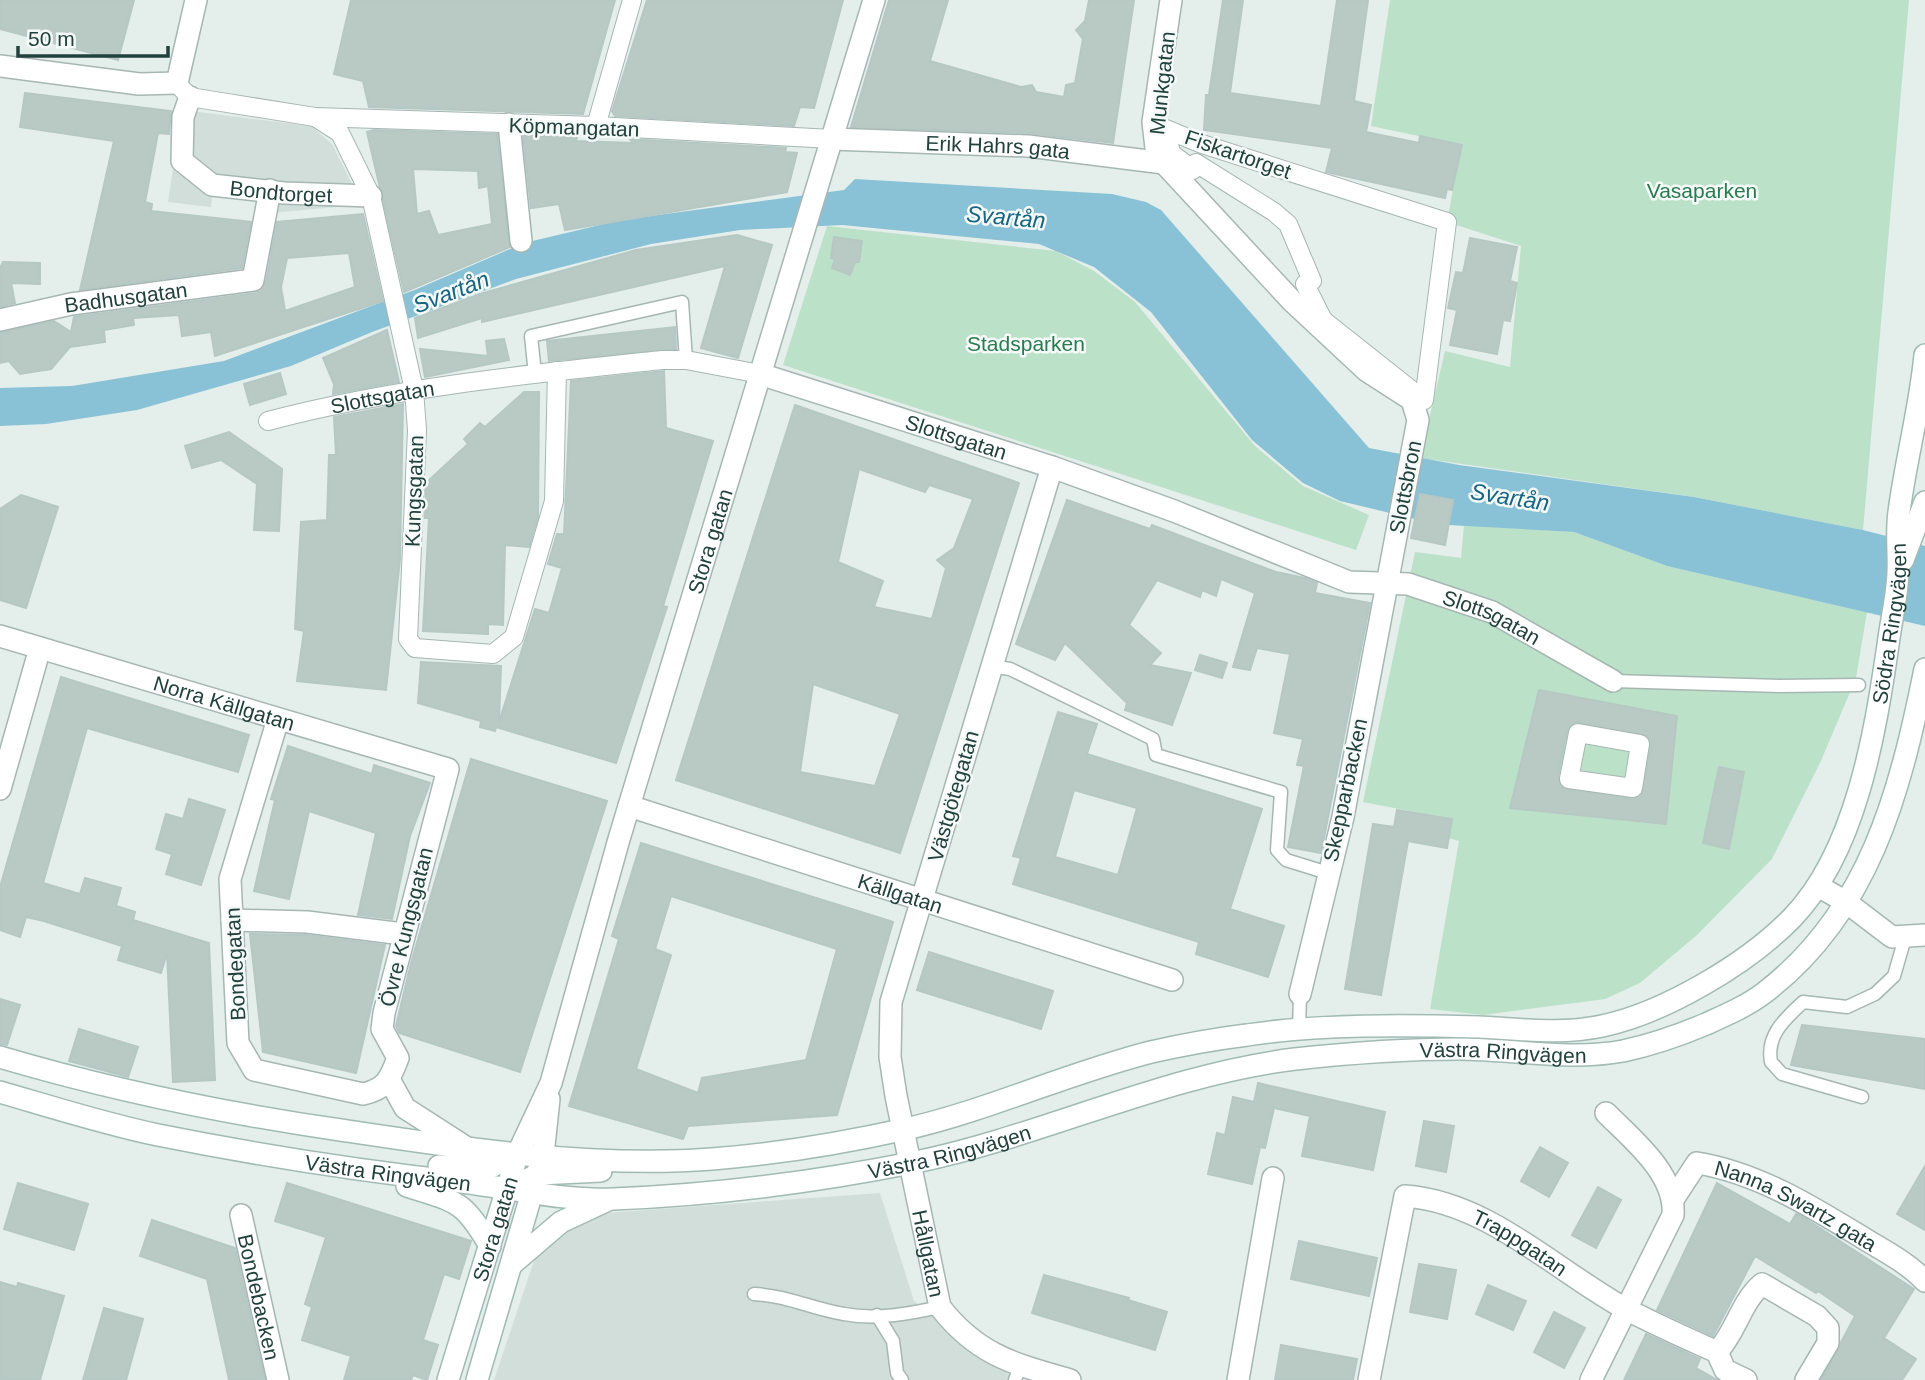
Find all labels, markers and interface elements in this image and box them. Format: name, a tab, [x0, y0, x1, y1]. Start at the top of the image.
scale bar	[18, 14, 168, 58]
text: 50 m	[28, 27, 75, 50]
street label: Munkgatan	[1145, 30, 1179, 136]
street label: Köpmangatan	[508, 113, 640, 141]
street label: Fiskartorget	[1182, 125, 1294, 183]
street label: Erik Hahrs gata	[925, 131, 1072, 163]
street label: Bondtorget	[229, 176, 333, 206]
park label: Vasaparken	[1647, 179, 1757, 202]
water label: Svartån	[965, 201, 1047, 233]
water label: Svartån	[409, 266, 493, 318]
street label: Badhusgatan	[63, 277, 189, 316]
park label: Stadsparken	[967, 332, 1085, 355]
street label: Slottsgatan	[328, 376, 436, 417]
street label: Slottsgatan	[903, 410, 1010, 463]
street label: Kungsgatan	[401, 435, 427, 547]
street label: Slottsbron	[1385, 438, 1425, 536]
water label: Svartån	[1469, 478, 1551, 516]
street label: Stora gatan	[683, 486, 736, 596]
street label: Södra Ringvägen	[1867, 543, 1910, 706]
street label: Slottsgatan	[1440, 585, 1545, 649]
street label: Norra Källgatan	[151, 671, 298, 734]
street label: Skepparbacken	[1319, 716, 1371, 864]
street label: Västgötegatan	[923, 728, 983, 864]
street label: Övre Kungsgatan	[375, 845, 437, 1009]
street label: Källgatan	[855, 869, 946, 917]
street label: Bondegatan	[221, 907, 249, 1021]
street label: Västra Ringvägen	[1419, 1037, 1587, 1067]
street label: Västra Ringvägen	[866, 1120, 1034, 1182]
street label: Västra Ringvägen	[304, 1150, 472, 1195]
street label: Nanna Swartz gata	[1712, 1156, 1881, 1255]
street label: Stora gatan	[468, 1174, 522, 1284]
street label: Trappgatan	[1469, 1204, 1572, 1280]
street label: Hållgatan	[909, 1208, 949, 1299]
street label: Bondebacken	[234, 1232, 285, 1362]

